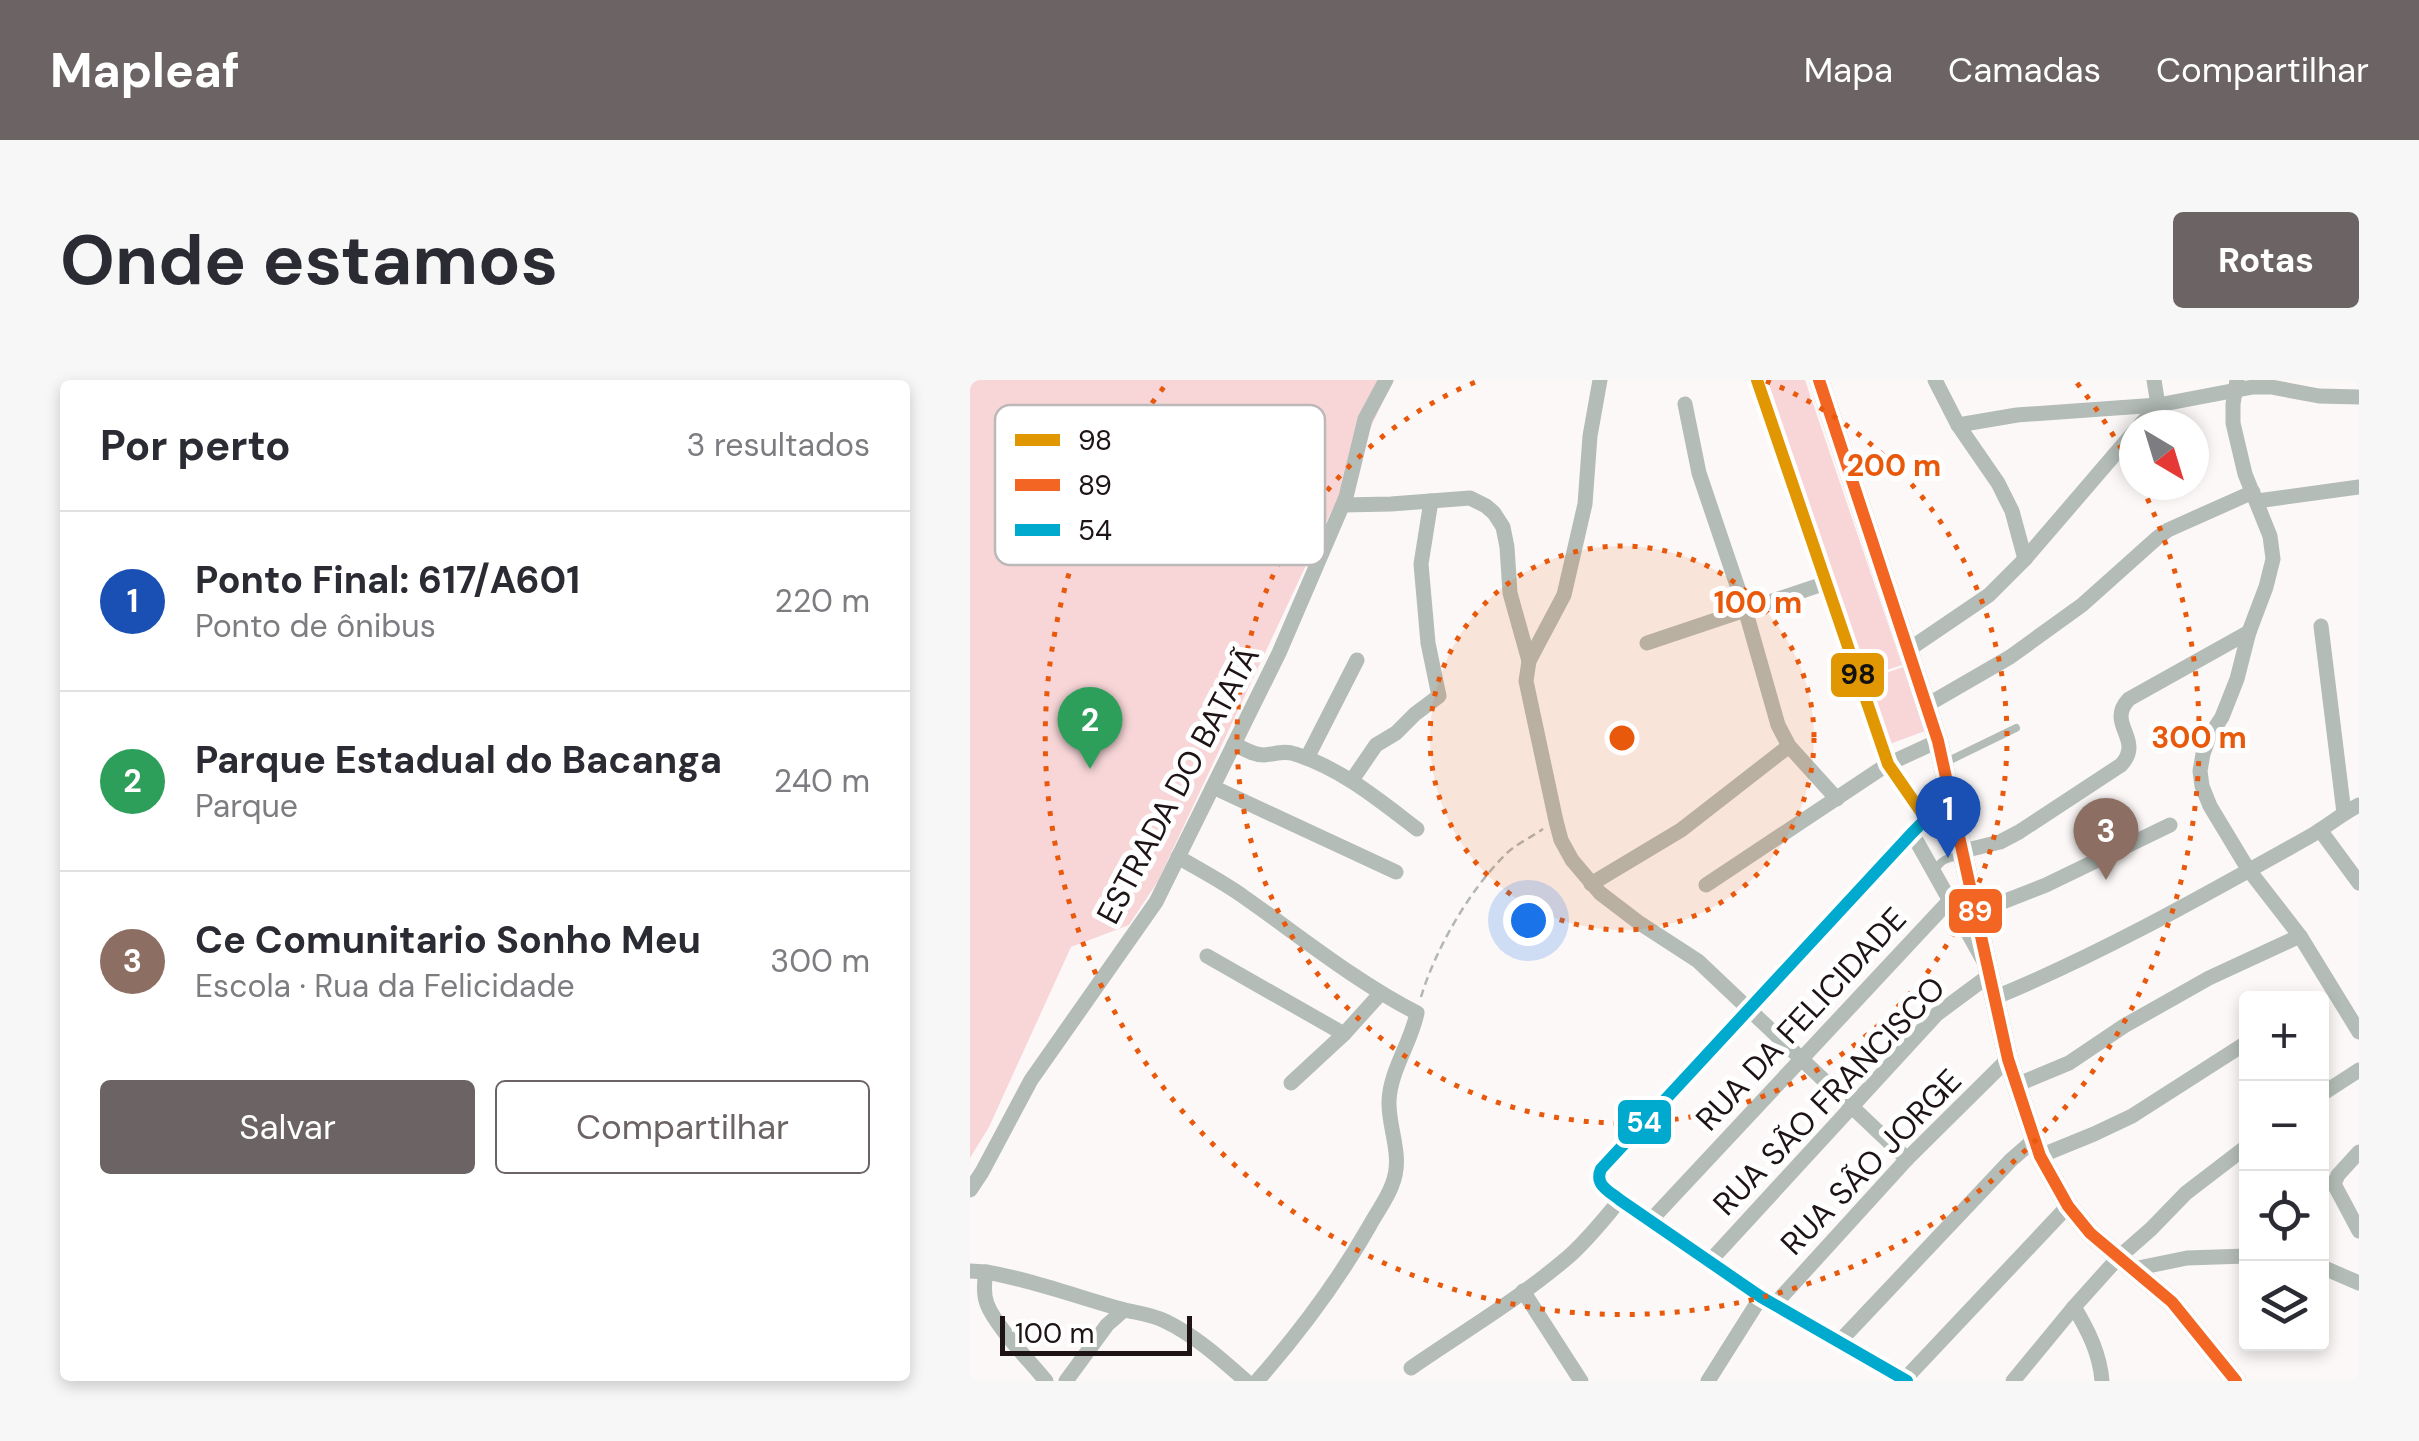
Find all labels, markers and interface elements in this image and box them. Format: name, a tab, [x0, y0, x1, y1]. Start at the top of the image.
text: Mapleaf	[50, 39, 240, 102]
text: Mapa	[1804, 47, 1893, 93]
text: Camadas	[1948, 47, 2101, 93]
text: Compartilhar	[2156, 47, 2369, 93]
button: Rotas	[2173, 212, 2359, 308]
text: Onde estamos	[60, 215, 558, 306]
legend	[995, 405, 1325, 565]
north arrow	[2119, 410, 2209, 500]
text: Por perto	[100, 418, 291, 473]
text: 98	[1078, 422, 1112, 459]
text: 3 resultados	[687, 424, 870, 466]
text: 200 m	[1847, 446, 1941, 485]
text: 89	[1078, 467, 1112, 504]
text: 54	[1078, 512, 1112, 549]
text: Ponto Final: 617/A601	[195, 555, 580, 605]
text: 1	[127, 580, 138, 622]
text: 220 m	[775, 580, 870, 622]
text: 100 m	[1714, 583, 1802, 622]
text: Ponto de ônibus	[195, 605, 436, 647]
street label: ESTRADA DO BATATÃ	[1087, 639, 1269, 931]
line badge: 98	[1829, 651, 1886, 699]
text: 98	[1840, 656, 1876, 693]
pin: 2	[1058, 686, 1122, 769]
text: 300 m	[2151, 718, 2247, 757]
centre of rings	[1604, 720, 1640, 756]
text: Parque Estadual do Bacanga	[195, 735, 722, 785]
text: 2	[123, 760, 142, 802]
text: 240 m	[774, 760, 870, 802]
pin: 1	[1916, 776, 1980, 858]
text: Parque	[195, 785, 298, 827]
pin: 3	[2074, 798, 2138, 880]
line badge: 89	[1947, 887, 2004, 935]
text: 89	[1958, 893, 1992, 930]
your location	[1503, 895, 1554, 946]
street label: RUA DA FELICIDADE	[1687, 898, 1915, 1140]
text: Ce Comunitario Sonho Meu	[195, 915, 701, 965]
text: 3	[123, 940, 142, 982]
text: 300 m	[770, 940, 870, 982]
text: Escola · Rua da Felicidade	[195, 965, 575, 1007]
street label: RUA SÃO FRANCISCO	[1704, 967, 1954, 1225]
map controls	[2239, 991, 2329, 1351]
button: +	[2239, 991, 2329, 1081]
street label: RUA SÃO JORGE	[1772, 1060, 1970, 1264]
button: Salvar	[100, 1080, 475, 1174]
button: Compartilhar	[495, 1080, 870, 1174]
button: −	[2239, 1081, 2329, 1171]
line badge: 54	[1616, 1098, 1673, 1146]
text: 54	[1626, 1104, 1662, 1141]
button: locate	[2239, 1171, 2329, 1261]
button: layers	[2239, 1261, 2329, 1351]
scale bar	[1000, 1311, 1192, 1356]
text: 100 m	[1015, 1315, 1094, 1352]

